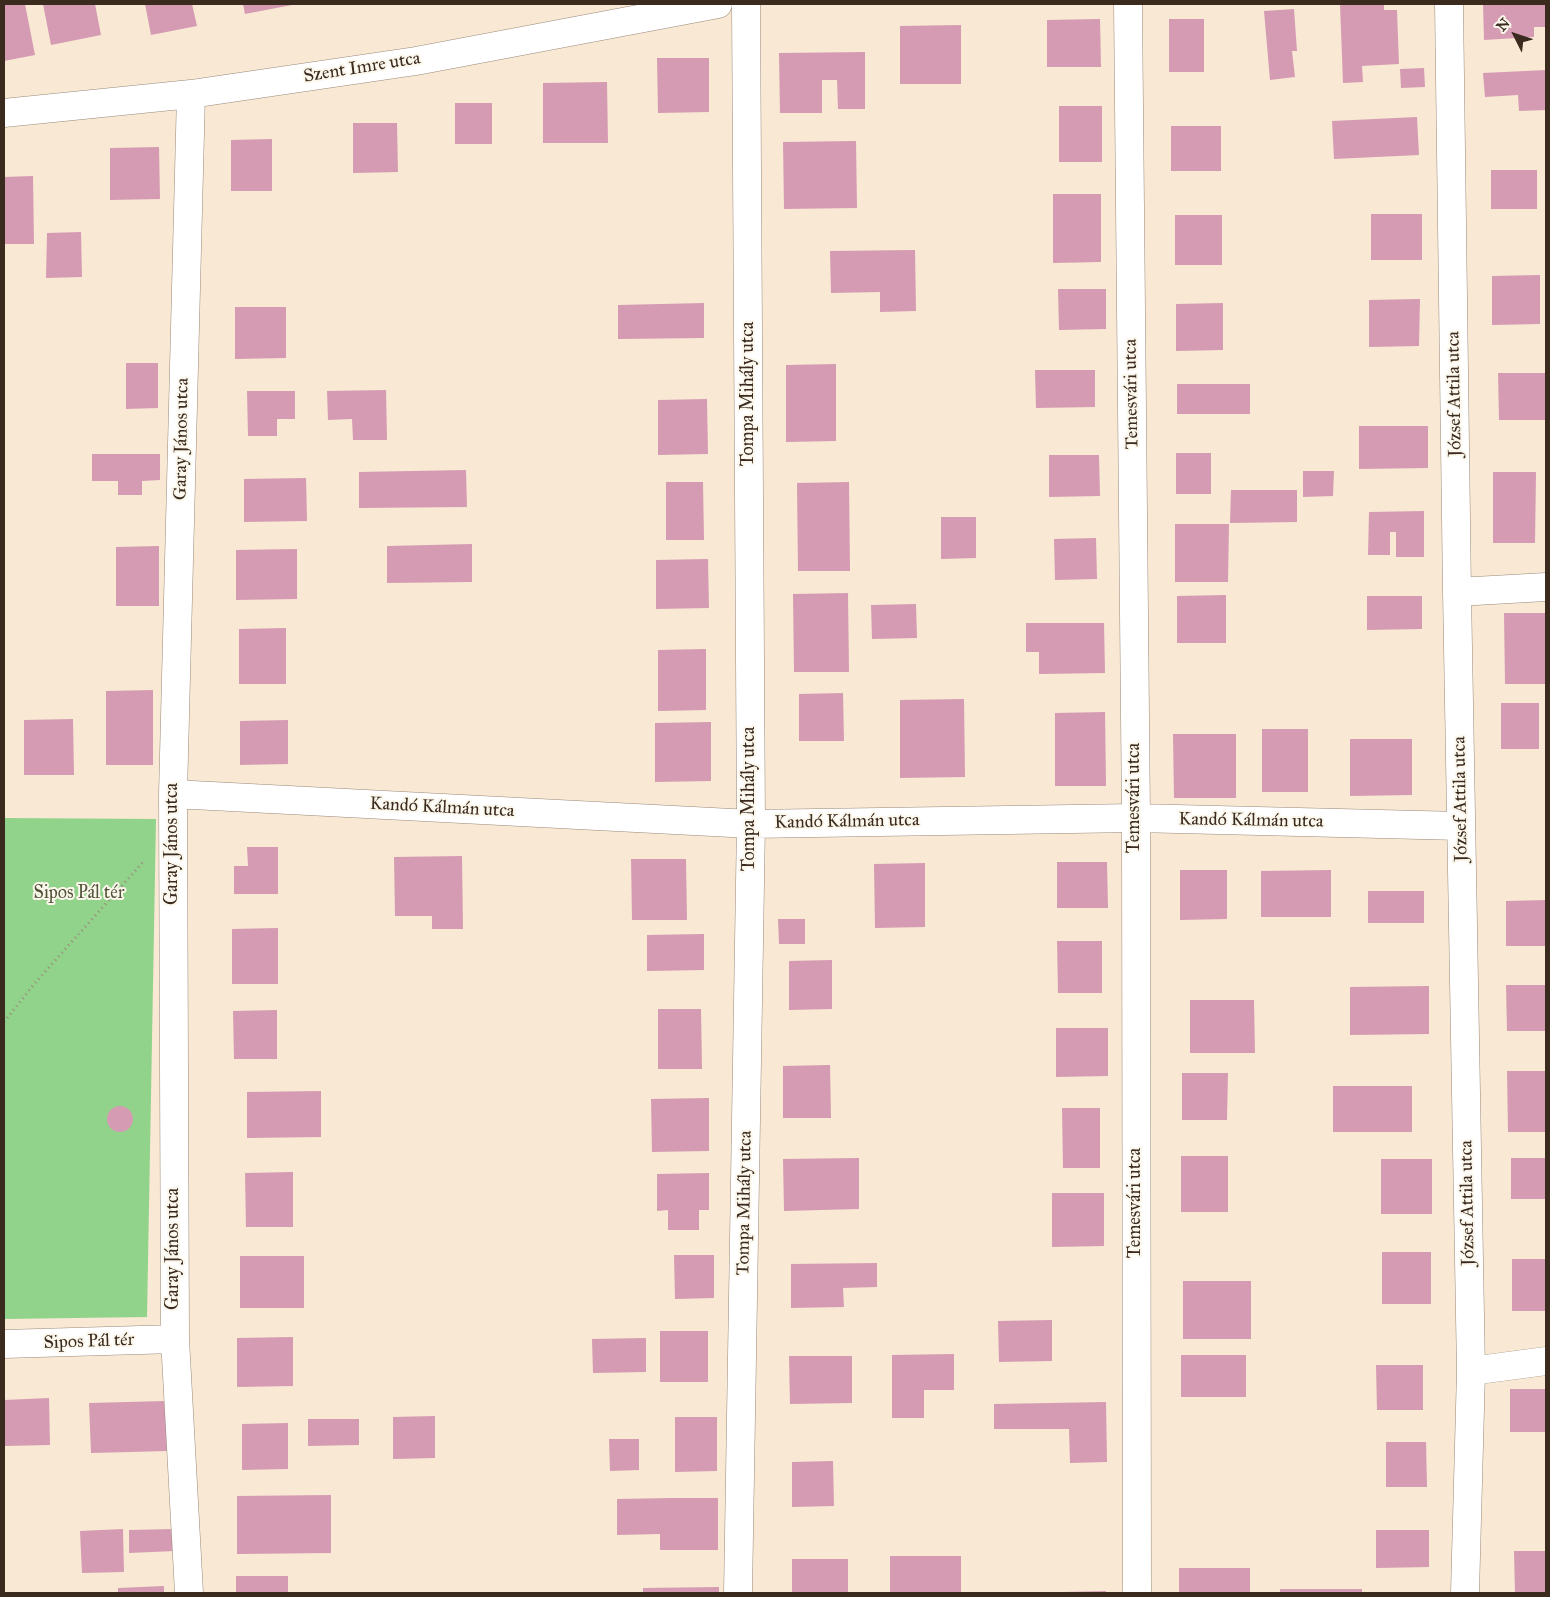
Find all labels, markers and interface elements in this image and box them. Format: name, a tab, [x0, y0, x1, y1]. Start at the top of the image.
north arrow	[1490, 10, 1540, 60]
text: N	[1493, 15, 1514, 35]
street label: Szent Imre utca	[302, 48, 422, 88]
street label: Tompa Mihály utca	[738, 322, 760, 466]
street label: József Attila utca	[1443, 331, 1467, 457]
street label: Temesvári utca	[1120, 339, 1144, 449]
street label: Garay János utca	[170, 378, 194, 500]
street label: Tompa Mihály utca	[739, 727, 761, 871]
street label: József Attila utca	[1449, 736, 1473, 862]
street label: Temesvári utca	[1124, 743, 1146, 853]
street label: Garay János utca	[162, 783, 184, 905]
street label: Kandó Kálmán utca	[369, 793, 515, 823]
street label: Kandó Kálmán utca	[1178, 809, 1324, 833]
street label: Kandó Kálmán utca	[774, 810, 920, 834]
park label: Sipos Pál tér	[34, 883, 124, 905]
street label: Tompa Mihály utca	[733, 1130, 757, 1276]
street label: József Attila utca	[1456, 1140, 1480, 1266]
street label: Temesvári utca	[1125, 1148, 1147, 1258]
street label: Garay János utca	[163, 1188, 185, 1310]
street label: Sipos Pál tér	[43, 1330, 135, 1354]

